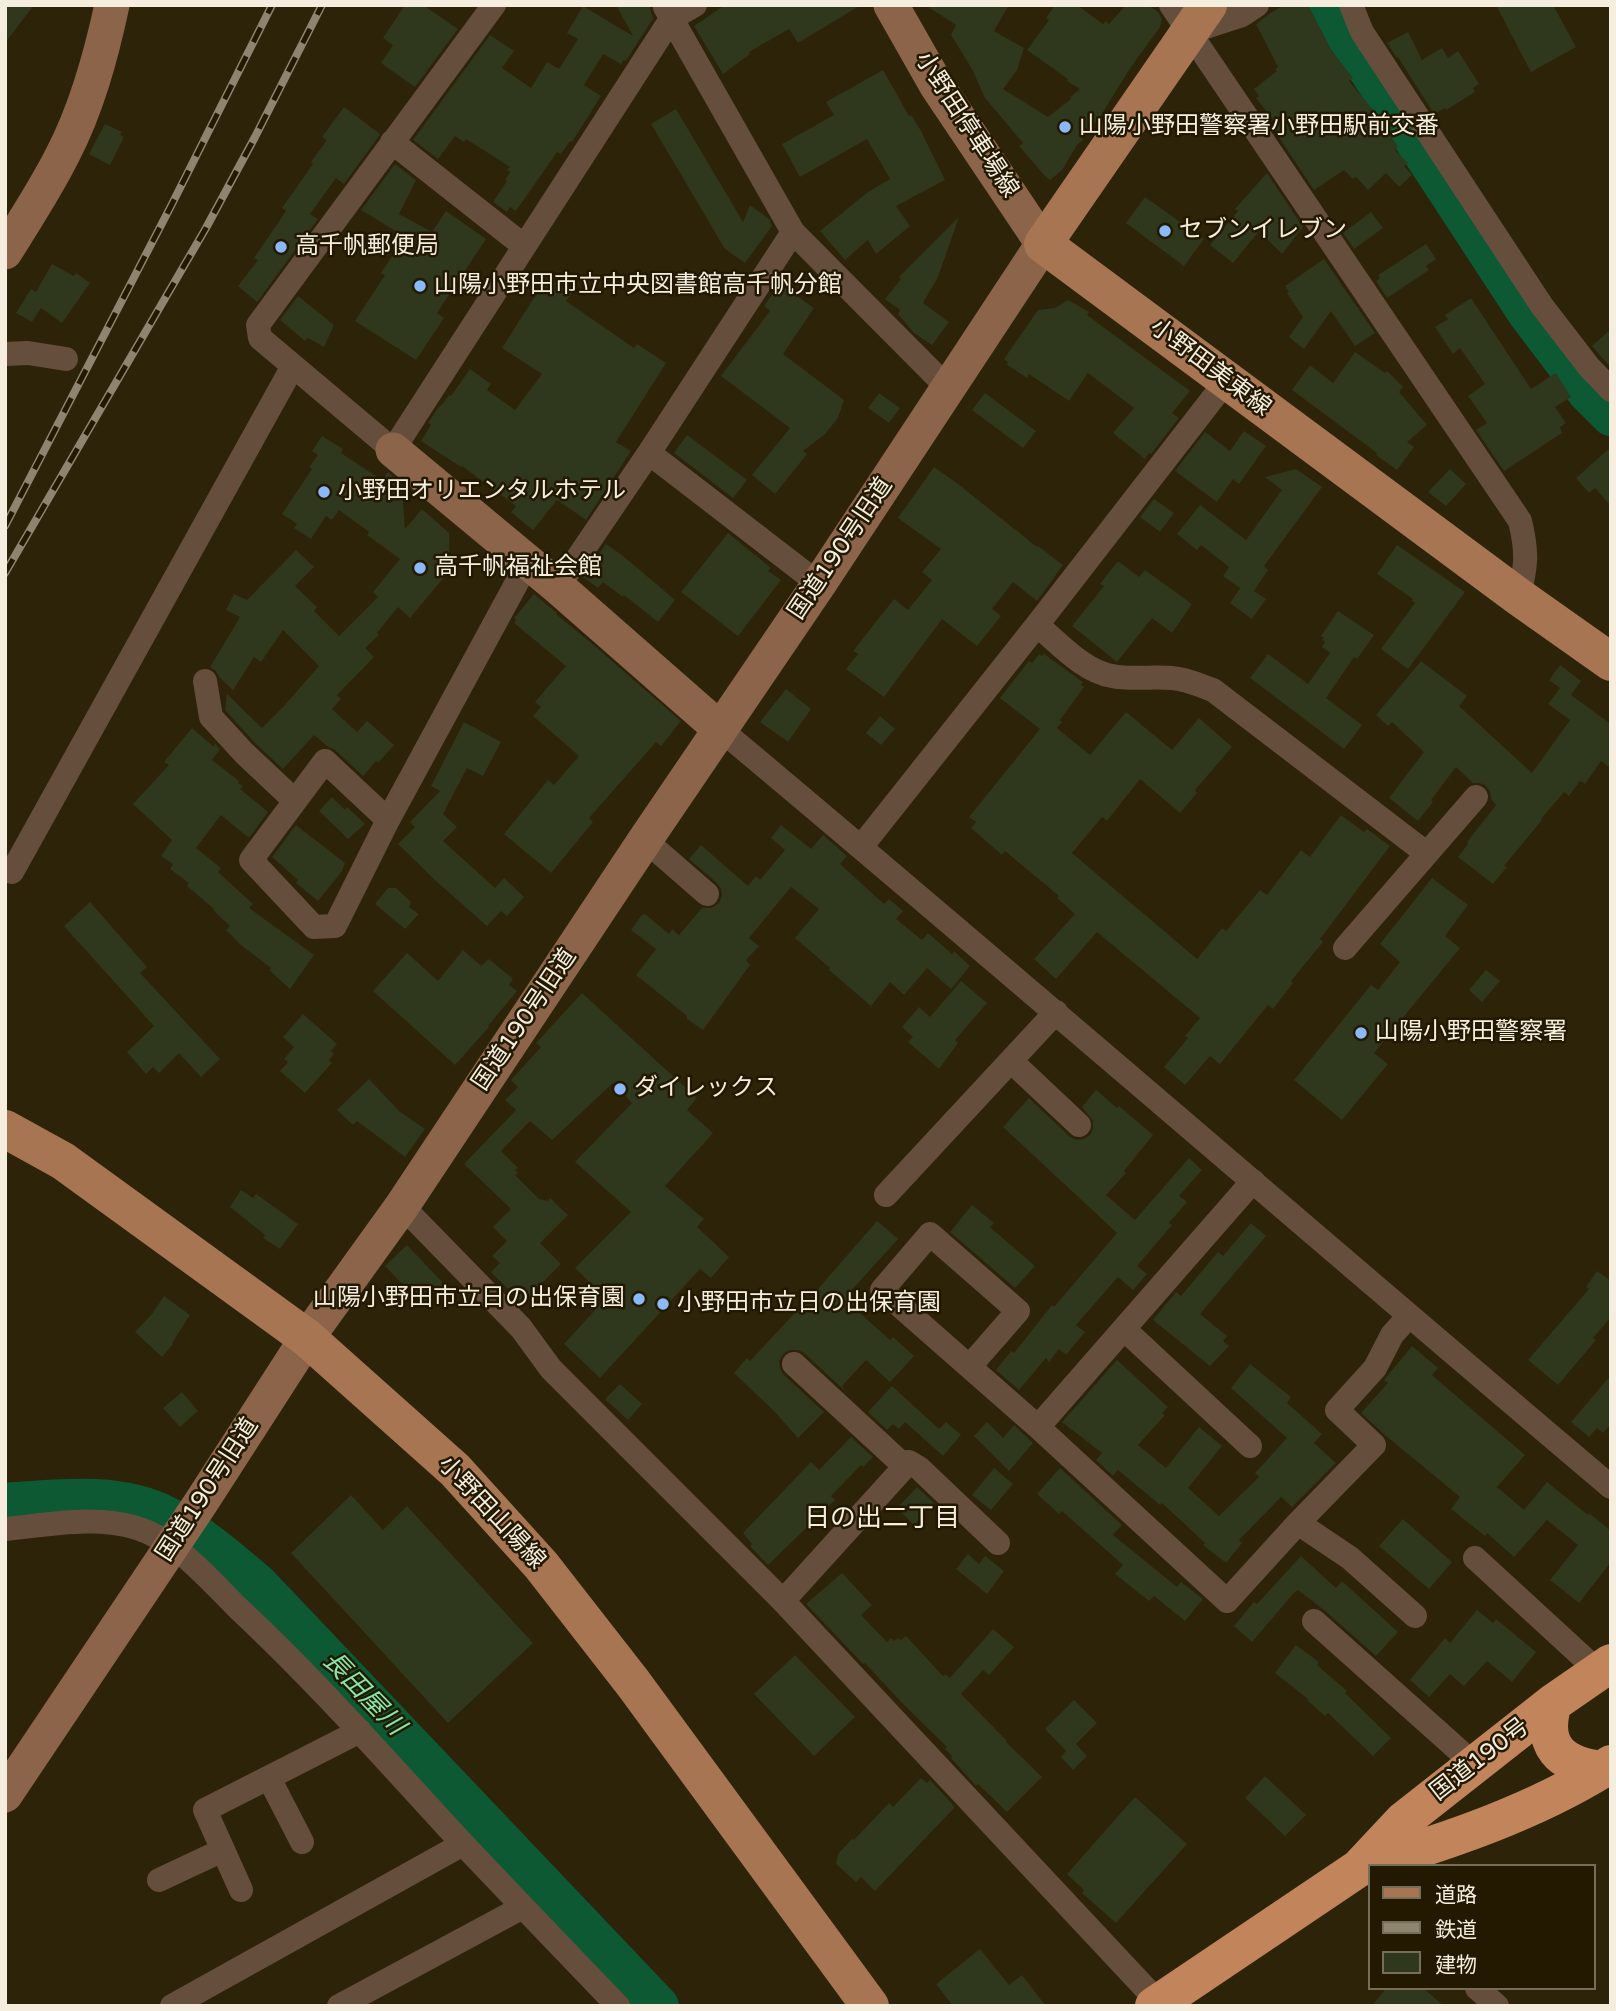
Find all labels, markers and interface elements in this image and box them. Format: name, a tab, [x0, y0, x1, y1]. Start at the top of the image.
street label: 小野田停車場線	[908, 47, 1024, 203]
place label: 山陽小野田警察署小野田駅前交番	[1079, 113, 1439, 141]
marker: 山陽小野田警察署小野田駅前交番	[1057, 119, 1073, 135]
place label: セブンイレブン	[1179, 217, 1347, 245]
marker: セブンイレブン	[1157, 223, 1173, 239]
place label: 高千帆郵便局	[295, 233, 439, 261]
marker: 高千帆郵便局	[273, 239, 289, 255]
place label: 山陽小野田市立中央図書館高千帆分館	[434, 272, 842, 300]
marker: 山陽小野田市立中央図書館高千帆分館	[412, 278, 428, 294]
street label: 小野田美東線	[1144, 313, 1276, 423]
street label: 国道190号旧道	[783, 472, 899, 626]
place label: 小野田オリエンタルホテル	[338, 478, 626, 506]
marker: 小野田オリエンタルホテル	[316, 484, 332, 500]
place label: 高千帆福祉会館	[434, 554, 602, 582]
marker: 高千帆福祉会館	[412, 560, 428, 576]
street label: 国道190号旧道	[467, 943, 583, 1097]
place label: 山陽小野田警察署	[1375, 1019, 1567, 1047]
marker: 山陽小野田警察署	[1353, 1025, 1369, 1041]
place label: ダイレックス	[634, 1075, 778, 1103]
marker: ダイレックス	[612, 1081, 628, 1097]
place label: 山陽小野田市立日の出保育園	[313, 1285, 625, 1313]
place label: 小野田市立日の出保育園	[677, 1290, 941, 1318]
marker: 山陽小野田市立日の出保育園	[631, 1291, 647, 1307]
marker: 小野田市立日の出保育園	[655, 1296, 671, 1312]
street label: 国道190号旧道	[151, 1413, 265, 1567]
street label: 小野田山陽線	[431, 1451, 551, 1575]
district label: 日の出二丁目	[804, 1503, 960, 1535]
water label: 長田屋川	[316, 1646, 410, 1742]
street label: 国道190号	[1425, 1713, 1535, 1807]
legend	[1368, 1864, 1595, 1990]
text: 道路	[1435, 1883, 1477, 1908]
text: 鉄道	[1435, 1918, 1477, 1943]
text: 建物	[1435, 1953, 1477, 1978]

